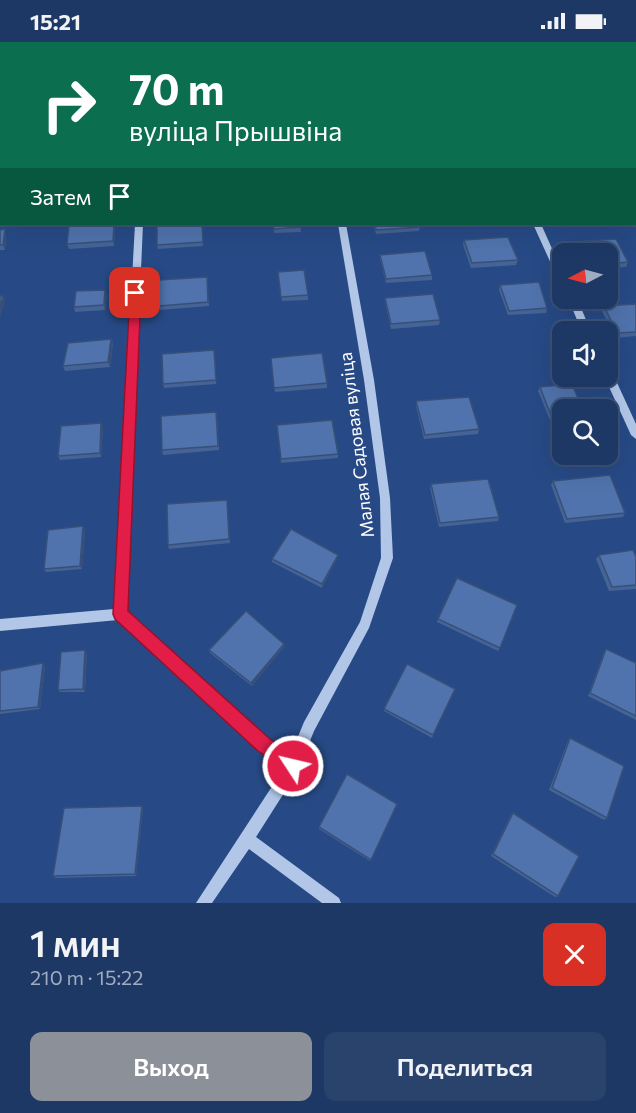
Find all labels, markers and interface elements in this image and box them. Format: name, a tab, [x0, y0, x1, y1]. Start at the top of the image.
text: 15:21	[30, 8, 81, 35]
text: 70 m	[129, 62, 224, 114]
icon: right	[30, 66, 108, 144]
text: вуліца Прышвіна	[129, 114, 342, 147]
icon: arrive	[103, 180, 136, 213]
text: Затем	[30, 183, 91, 210]
north arrow	[552, 243, 618, 309]
map controls	[552, 243, 618, 465]
pin	[109, 267, 160, 318]
icon: arrive	[118, 276, 151, 309]
button: sound	[552, 321, 618, 387]
street label: Малая Садовая вуліца	[334, 351, 378, 539]
button: search	[552, 399, 618, 465]
position arrow	[261, 734, 325, 798]
text: 1 мин	[30, 920, 121, 964]
button: close	[543, 923, 606, 986]
text: 210 m · 15:22	[30, 965, 143, 989]
button: Выход	[30, 1032, 312, 1101]
button: Поделиться	[324, 1032, 606, 1101]

